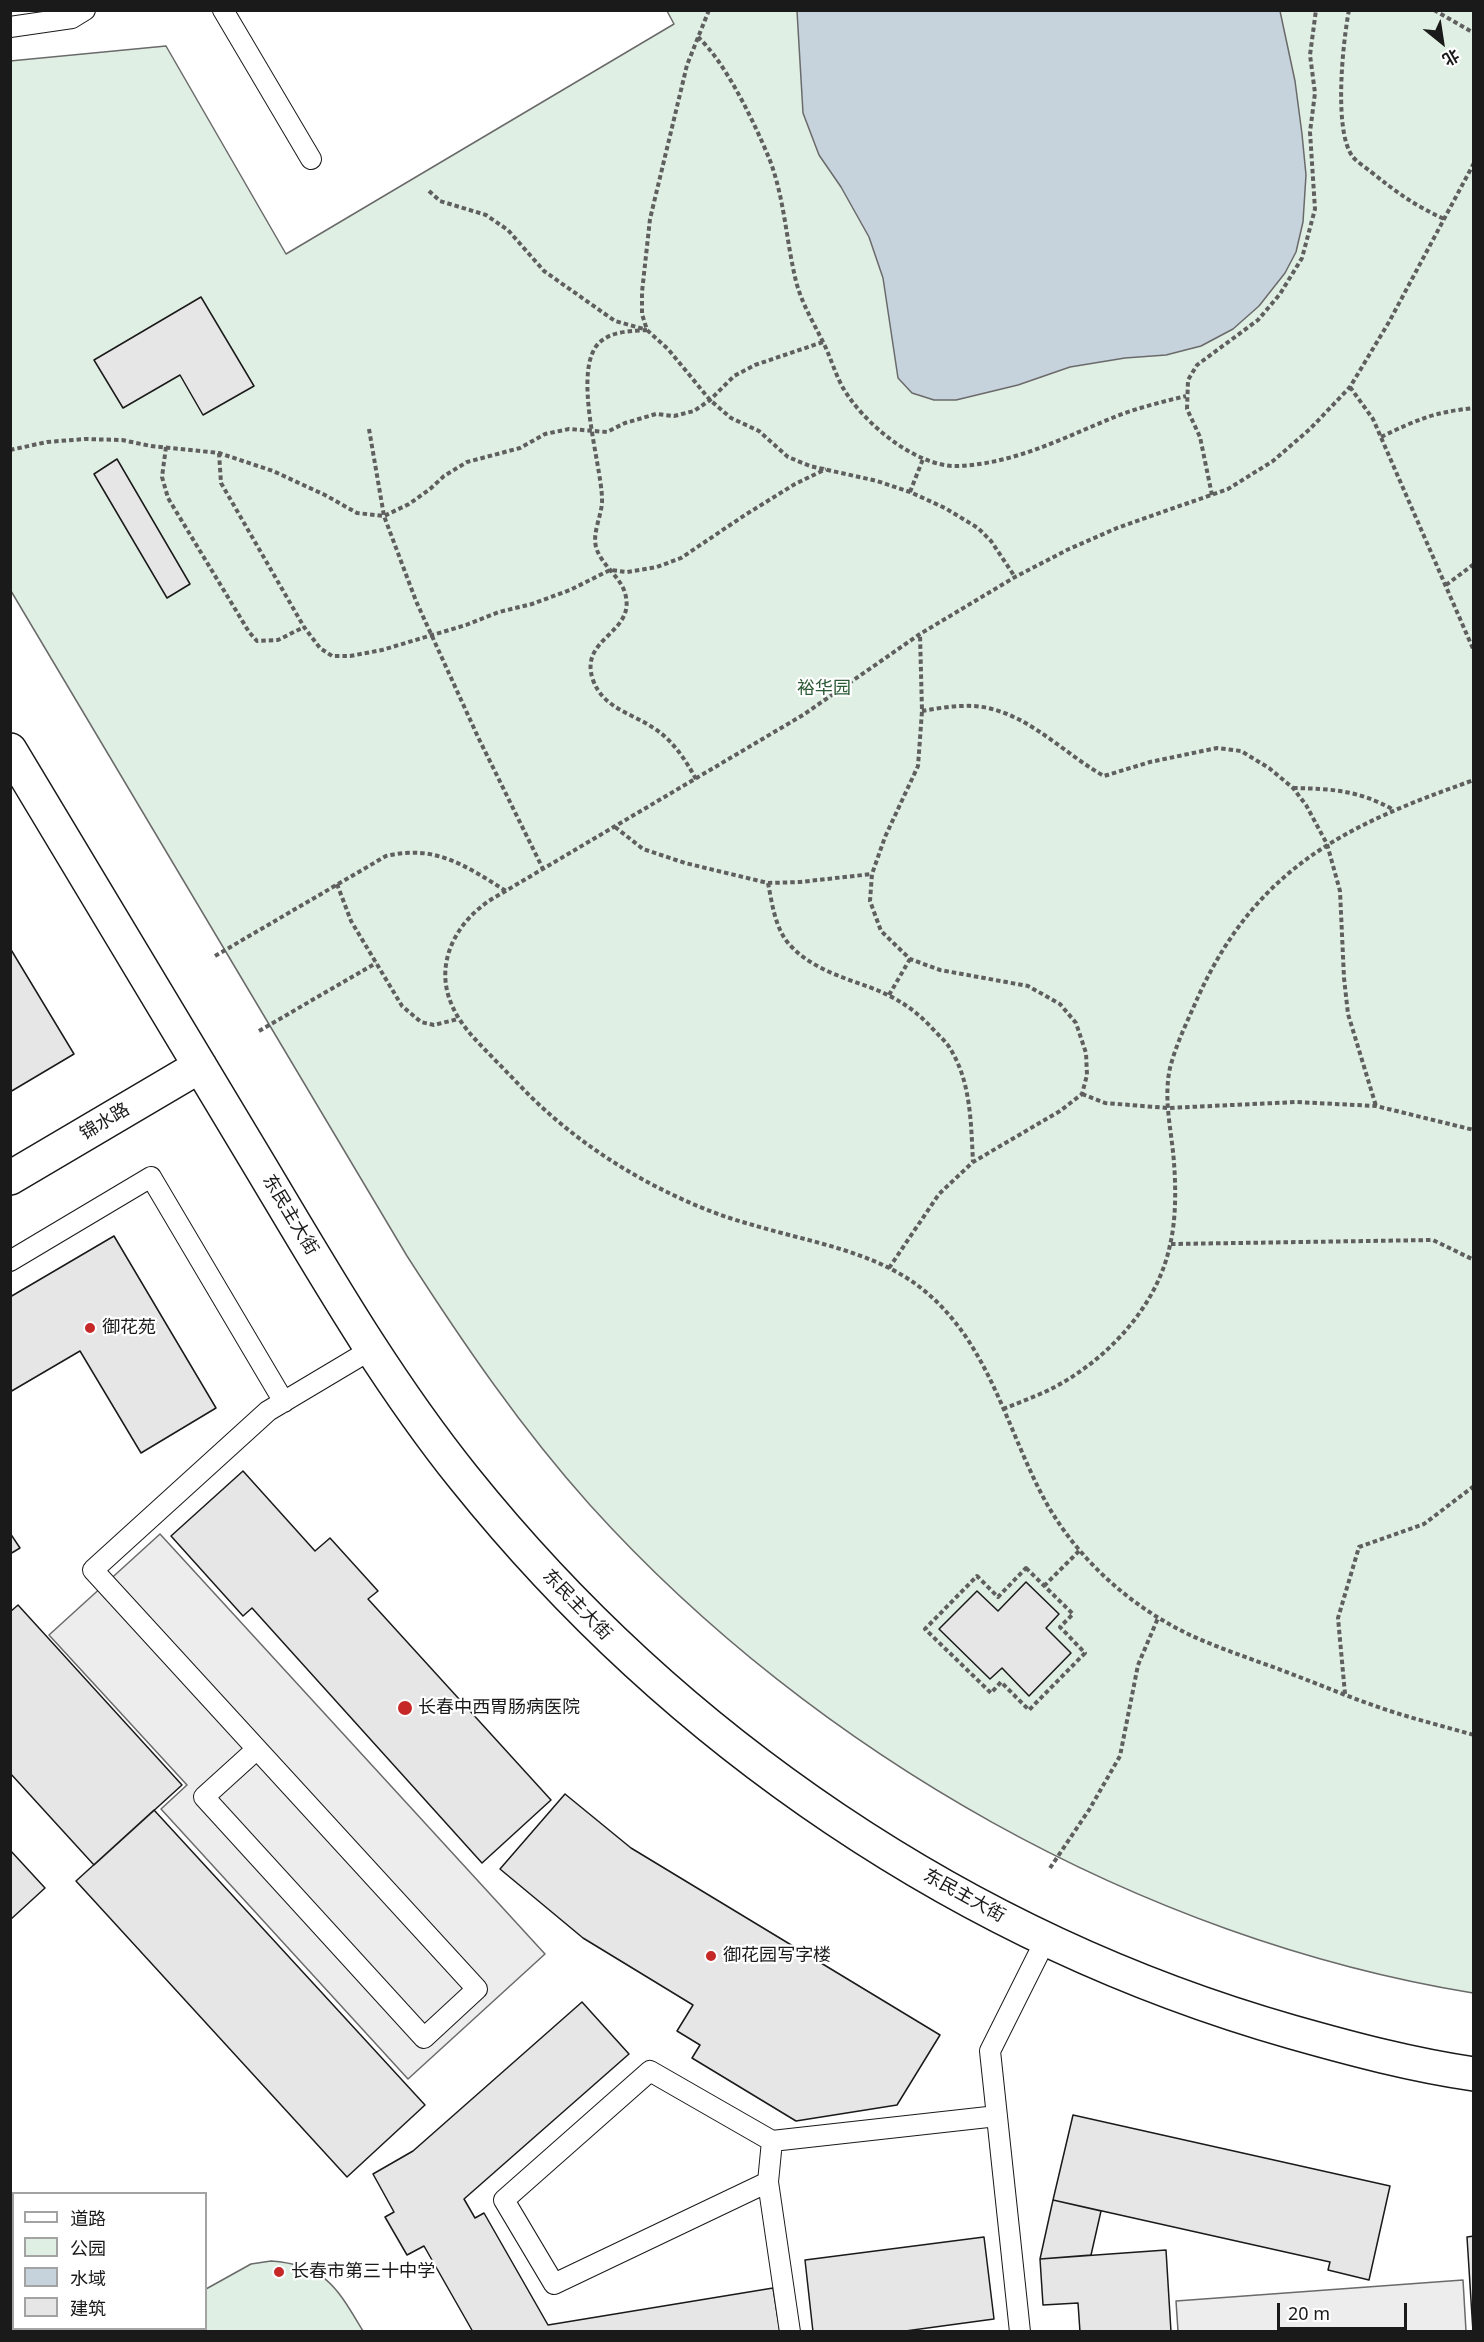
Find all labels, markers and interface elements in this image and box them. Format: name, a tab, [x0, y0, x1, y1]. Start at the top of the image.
north arrow	[1412, 12, 1472, 72]
text: 北	[1439, 44, 1463, 71]
park label: 裕华园	[797, 678, 851, 700]
street label: 锦水路	[76, 1099, 134, 1145]
street label: 东民主大街	[258, 1171, 322, 1259]
place label: 御花苑	[102, 1317, 156, 1339]
marker: 御花苑	[83, 1321, 97, 1335]
street label: 东民主大街	[538, 1565, 616, 1645]
place label: 长春中西胃肠病医院	[418, 1697, 580, 1719]
marker: 长春中西胃肠病医院	[396, 1699, 414, 1717]
street label: 东民主大街	[919, 1865, 1009, 1927]
place label: 御花园写字楼	[723, 1945, 831, 1967]
marker: 御花园写字楼	[704, 1949, 718, 1963]
legend	[12, 2192, 207, 2330]
text: 道路	[70, 2206, 106, 2230]
text: 公园	[70, 2236, 106, 2260]
place label: 长春市第三十中学	[291, 2261, 435, 2283]
marker: 长春市第三十中学	[272, 2265, 286, 2279]
text: 水域	[70, 2266, 106, 2290]
scale bar	[1280, 2291, 1410, 2329]
text: 建筑	[70, 2296, 106, 2320]
text: 20 m	[1288, 2301, 1330, 2325]

